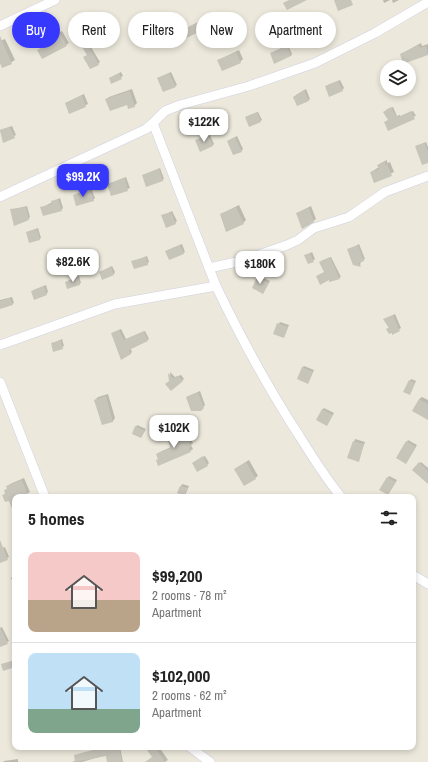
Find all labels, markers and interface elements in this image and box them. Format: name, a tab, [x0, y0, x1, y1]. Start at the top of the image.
chip: Buy	[12, 12, 60, 48]
chip: Rent	[68, 12, 120, 48]
chip: Filters	[128, 12, 188, 48]
chip: New	[196, 12, 247, 48]
chip: Apartment	[255, 12, 336, 48]
map controls	[380, 60, 416, 96]
button: layers	[380, 60, 416, 96]
pin: $122K	[176, 109, 232, 143]
text: $122K	[188, 113, 220, 130]
pin: $99.2K	[50, 164, 116, 198]
text: $99.2K	[66, 168, 100, 185]
pin: $82.6K	[40, 249, 106, 283]
pin: $180K	[232, 251, 288, 285]
text: $82.6K	[56, 253, 90, 270]
text: $180K	[244, 255, 276, 272]
pin: $102K	[146, 415, 202, 449]
text: $102K	[158, 419, 190, 436]
text: 5 homes	[28, 507, 85, 530]
icon: filters	[378, 507, 400, 529]
text: $99,200	[152, 564, 202, 587]
icon: home	[60, 568, 108, 616]
text: 2 rooms · 78 m²	[152, 587, 227, 604]
text: Apartment	[152, 604, 201, 621]
text: $102,000	[152, 664, 210, 687]
icon: home	[60, 669, 108, 717]
text: 2 rooms · 62 m²	[152, 687, 227, 704]
text: Apartment	[152, 704, 201, 721]

